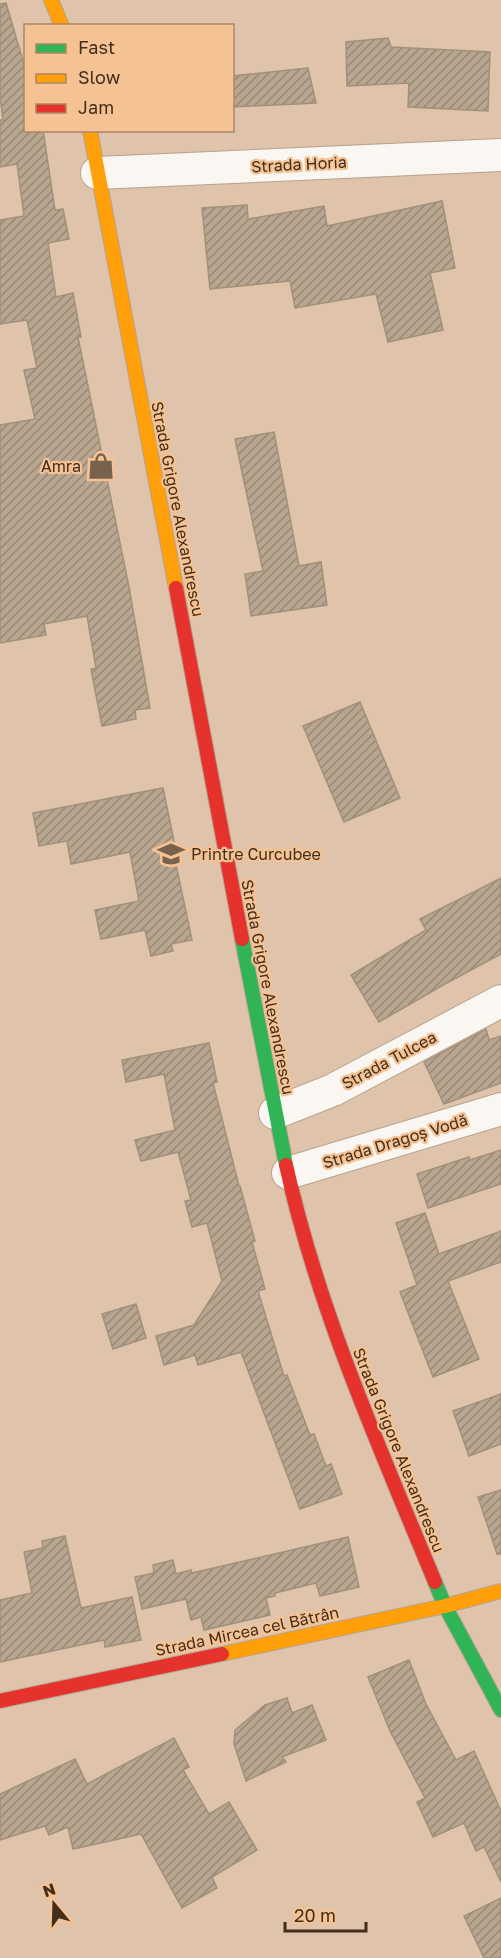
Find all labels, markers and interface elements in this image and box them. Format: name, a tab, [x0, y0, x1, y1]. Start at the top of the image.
legend	[24, 24, 234, 132]
text: Fast	[78, 36, 115, 58]
text: Slow	[78, 66, 121, 88]
text: Jam	[78, 96, 114, 118]
street label: Strada Horia	[251, 152, 347, 176]
street label: Strada Grigore Alexandrescu	[147, 400, 209, 618]
shop icon: Amra	[86, 451, 116, 481]
place label: Amra	[41, 456, 81, 476]
school or university icon: Printre Curcubee	[156, 839, 186, 869]
place label: Printre Curcubee	[191, 844, 321, 864]
street label: Strada Grigore Alexandrescu	[237, 878, 299, 1096]
street label: Strada Tulcea	[338, 1027, 440, 1093]
street label: Strada Dragoș Vodă	[320, 1109, 470, 1173]
street label: Strada Grigore Alexandrescu	[349, 1345, 449, 1555]
street label: Strada Mircea cel Bătrân	[153, 1602, 341, 1660]
north arrow	[24, 1874, 84, 1934]
text: N	[40, 1878, 58, 1901]
scale bar	[285, 1895, 366, 1933]
text: 20 m	[294, 1904, 336, 1926]

